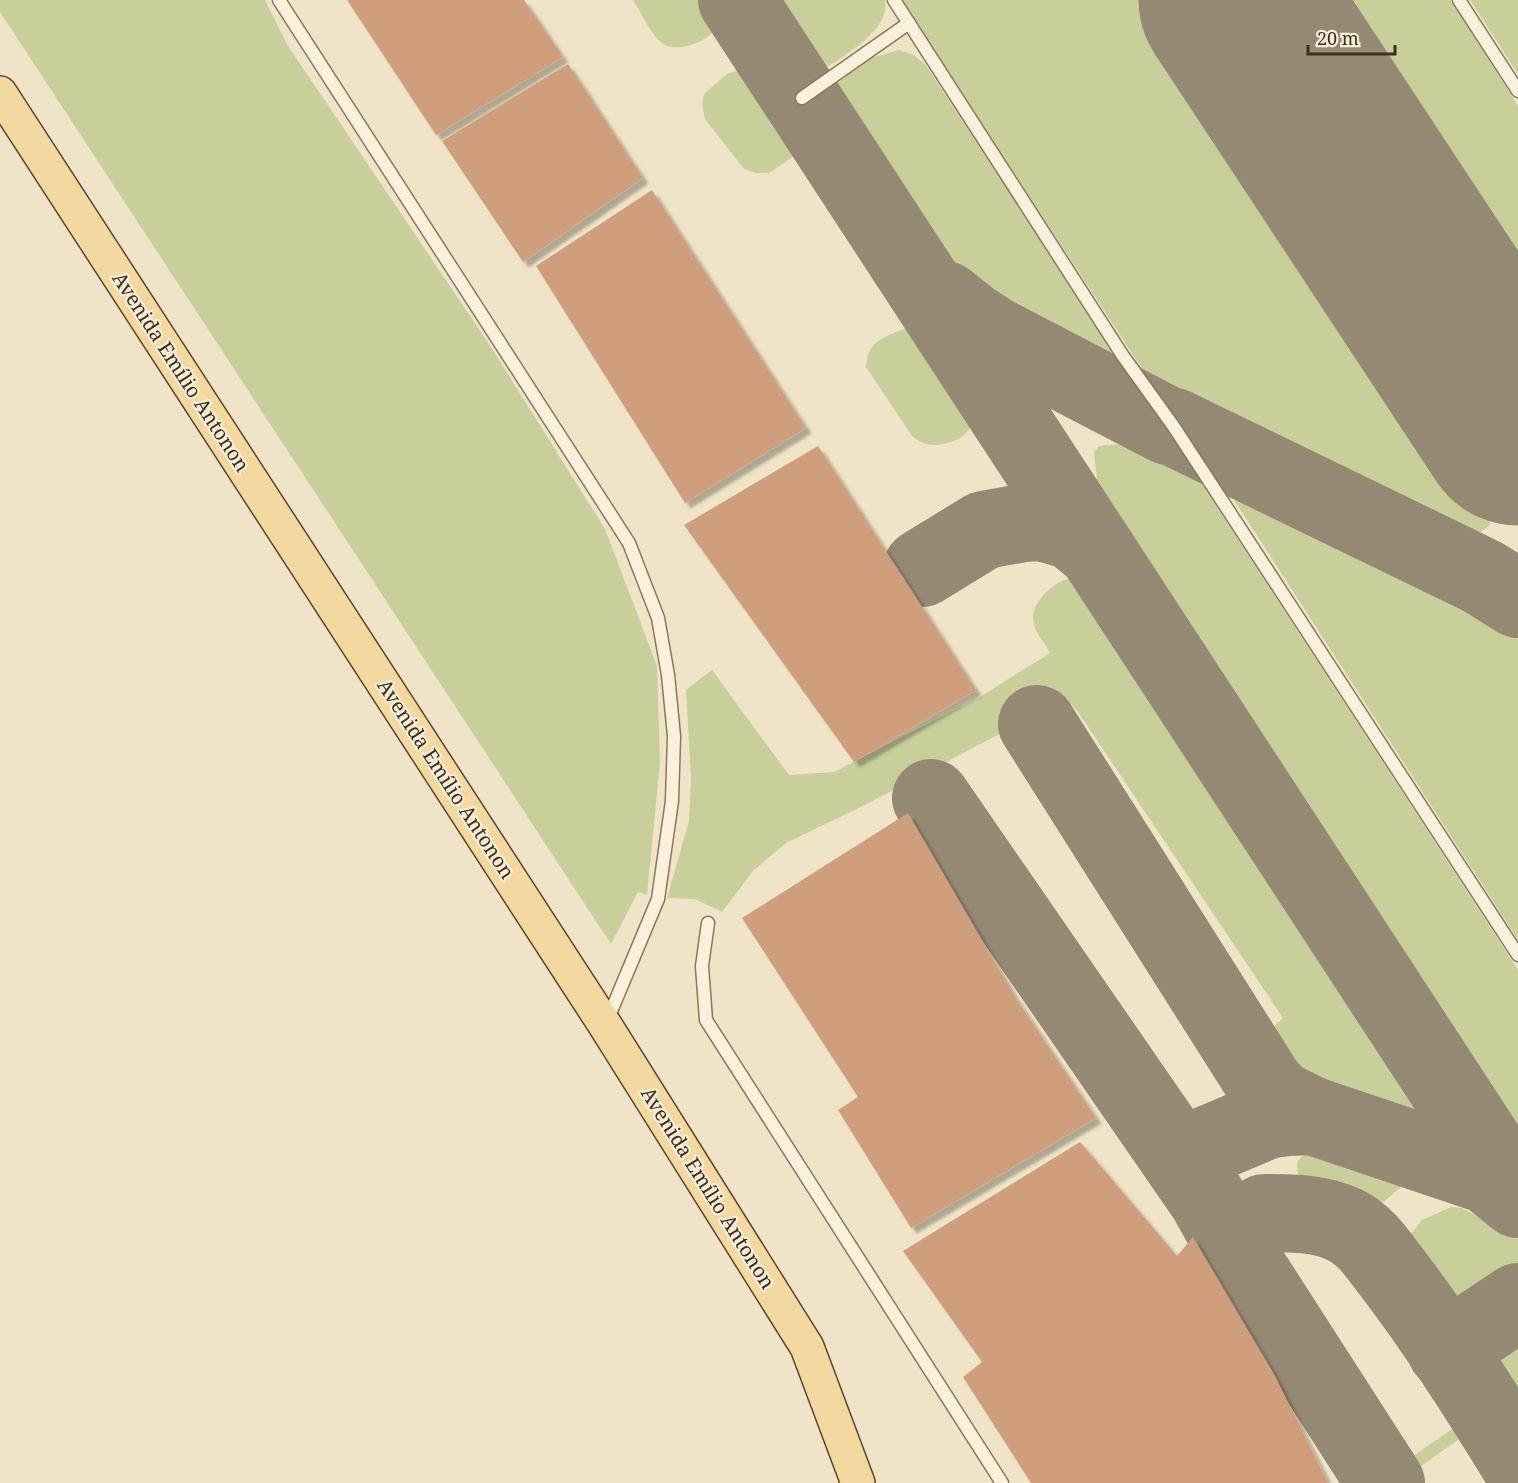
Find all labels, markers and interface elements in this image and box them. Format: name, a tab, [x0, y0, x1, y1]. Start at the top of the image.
scale bar	[1308, 18, 1395, 56]
text: 20 m	[1317, 26, 1359, 50]
street label: Avenida Emílio Antonon	[107, 267, 256, 477]
street label: Avenida Emílio Antonon	[372, 674, 521, 884]
street label: Avenida Emílio Antonon	[635, 1082, 782, 1294]

